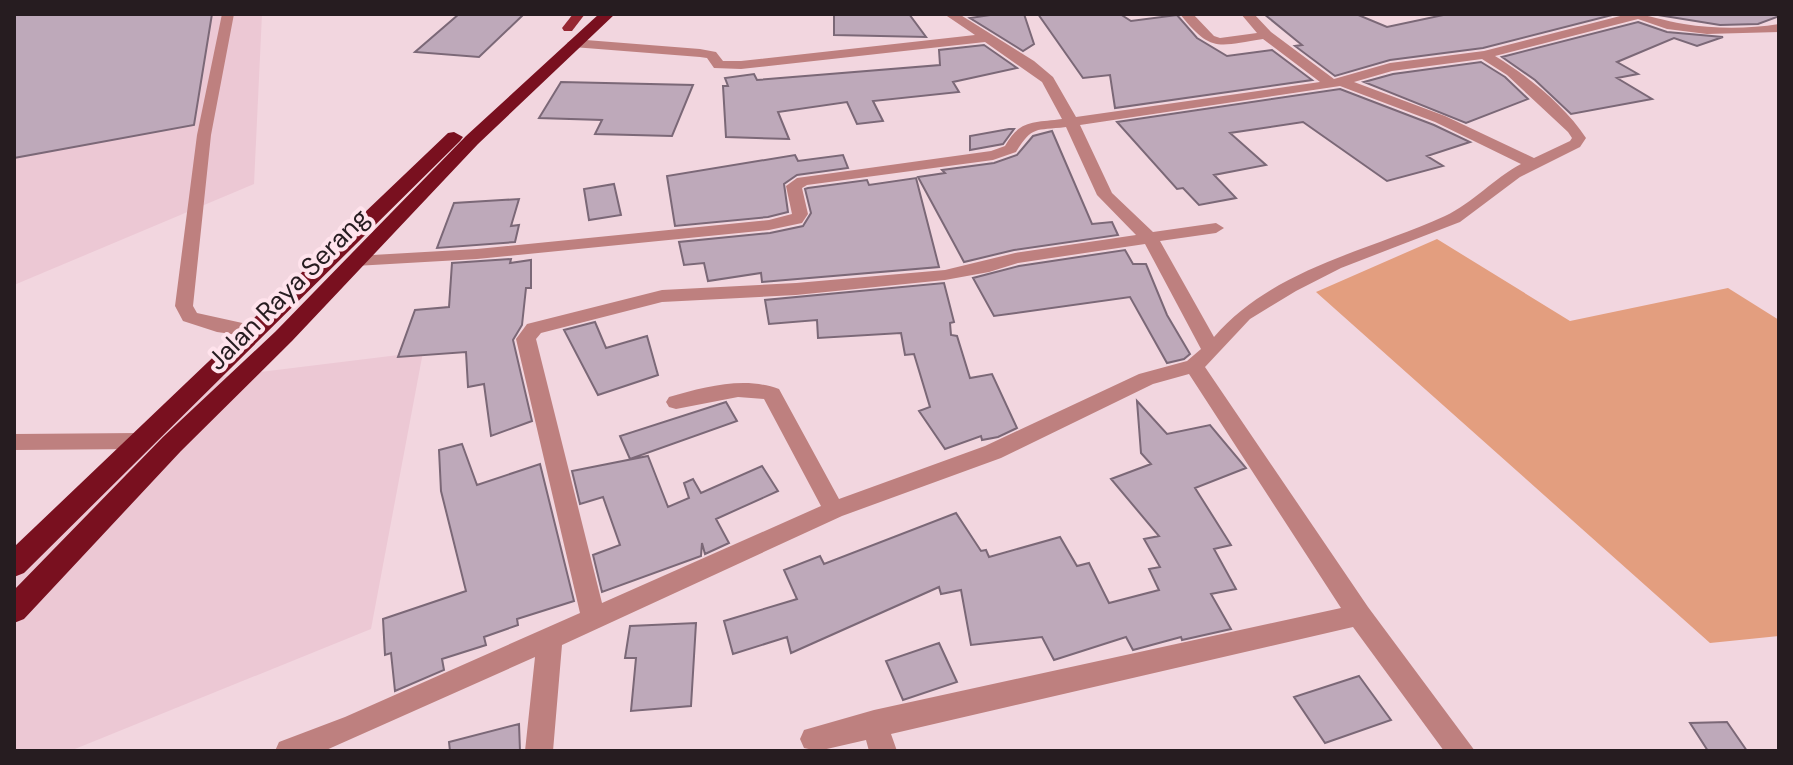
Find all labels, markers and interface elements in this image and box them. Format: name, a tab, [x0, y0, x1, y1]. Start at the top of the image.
street label: Jalan Raya Serang	[200, 201, 376, 377]

